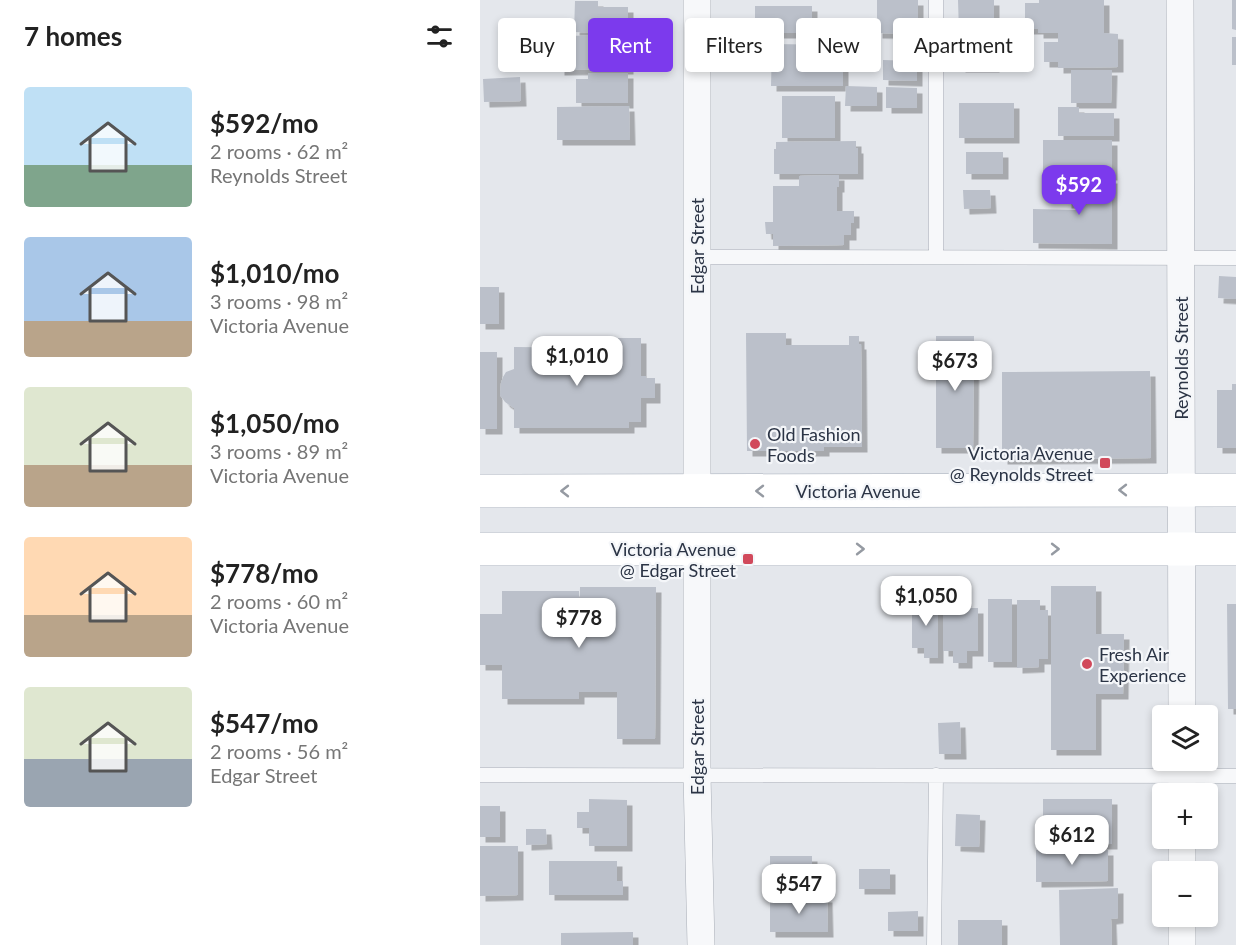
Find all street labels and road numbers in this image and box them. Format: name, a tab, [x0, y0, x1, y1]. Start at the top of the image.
street label: Edgar Street	[686, 197, 708, 294]
street label: Reynolds Street	[1170, 296, 1192, 420]
street label: Victoria Avenue	[795, 480, 921, 502]
street label: Edgar Street	[686, 698, 708, 795]

